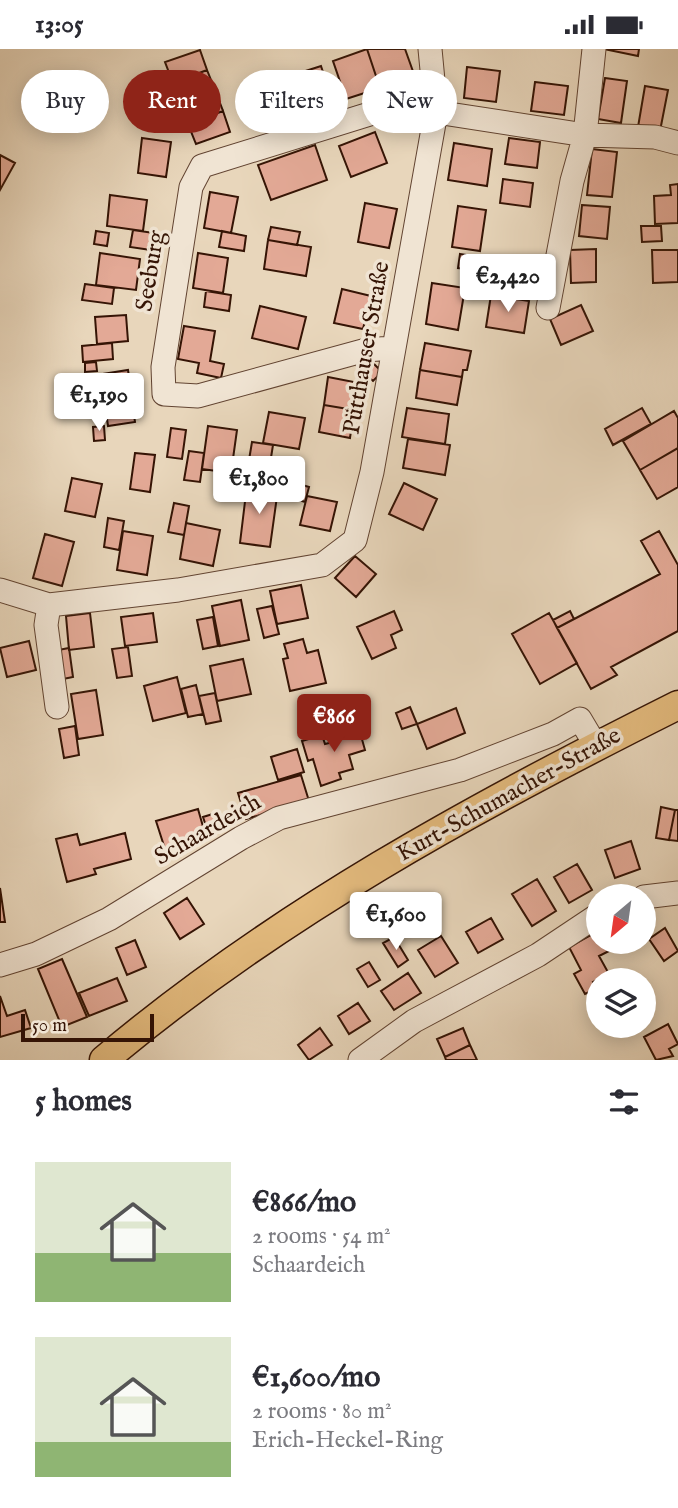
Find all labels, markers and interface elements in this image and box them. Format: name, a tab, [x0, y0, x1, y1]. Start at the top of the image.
text: 13:05	[35, 8, 83, 41]
chip: Buy	[21, 70, 109, 133]
chip: Rent	[123, 70, 221, 133]
chip: Filters	[235, 70, 348, 133]
chip: New	[362, 70, 457, 133]
street label: Seeburg	[129, 227, 173, 314]
pin: €2,420	[451, 254, 565, 314]
street label: Pütthauser Straße	[337, 259, 397, 437]
text: €2,420	[476, 262, 540, 291]
pin: €1,190	[42, 373, 156, 433]
text: €1,190	[70, 381, 128, 410]
pin: €1,800	[202, 456, 316, 516]
text: €1,800	[229, 464, 289, 493]
pin: €866	[293, 695, 375, 754]
text: €866	[313, 702, 355, 731]
street label: Kurt-Schumacher-Straße	[391, 720, 627, 870]
street label: Schaardeich	[149, 787, 267, 873]
north arrow	[586, 884, 656, 954]
map controls	[586, 884, 656, 1038]
pin: €1,600	[339, 893, 453, 952]
text: €1,600	[366, 900, 426, 929]
button: layers	[586, 968, 656, 1038]
scale bar	[21, 1011, 154, 1043]
text: 50 m	[32, 1014, 67, 1038]
text: 5 homes	[35, 1083, 132, 1121]
icon: filters	[605, 1083, 643, 1121]
text: €866/mo	[252, 1184, 356, 1222]
icon: home	[91, 1190, 175, 1274]
text: 2 rooms · 54 m²	[252, 1222, 391, 1251]
text: Schaardeich	[252, 1251, 365, 1280]
text: €1,600/mo	[252, 1359, 380, 1397]
icon: home	[91, 1365, 175, 1449]
text: 2 rooms · 80 m²	[252, 1397, 392, 1426]
text: Erich-Heckel-Ring	[252, 1426, 443, 1455]

